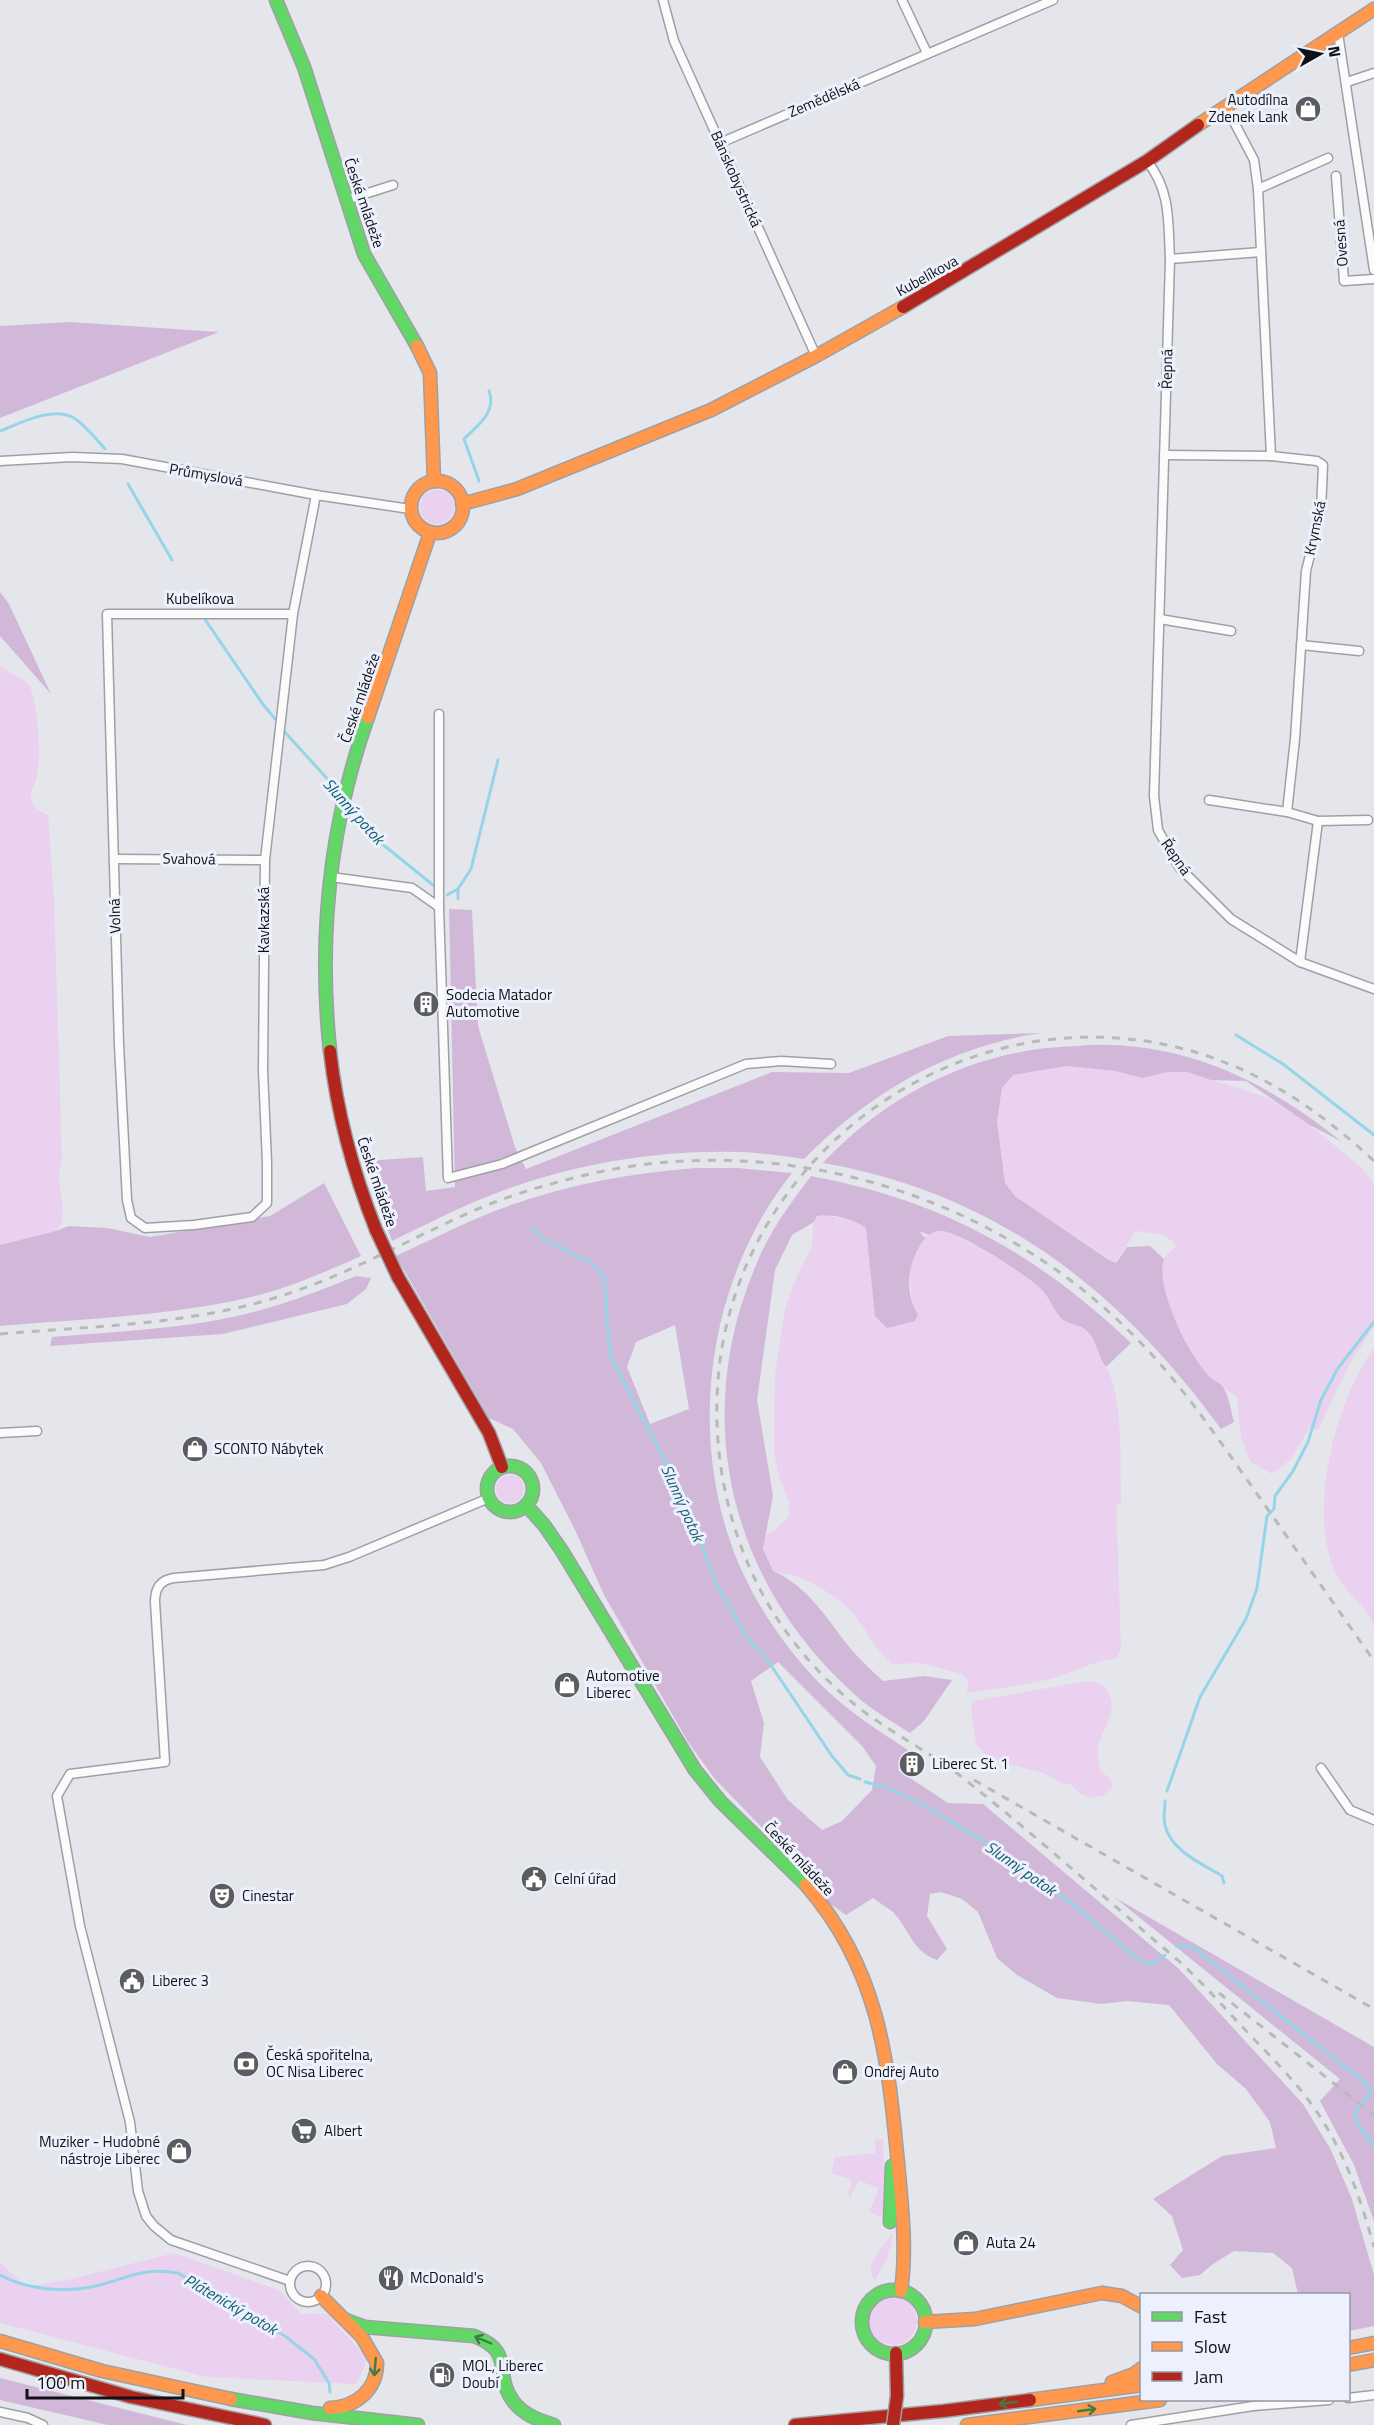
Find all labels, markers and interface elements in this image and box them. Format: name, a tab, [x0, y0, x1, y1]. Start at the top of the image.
north arrow	[1290, 24, 1350, 84]
text: N	[1322, 44, 1348, 59]
street label: Zemědělská	[784, 72, 864, 123]
place label: Autodílna Zdenek Lank	[1209, 88, 1288, 128]
shop icon: Autodílna Zdenek Lank	[1293, 94, 1323, 124]
street label: Bánskobystrická	[705, 127, 768, 231]
street label: České mládeže	[338, 155, 391, 251]
street label: Ovesná	[1327, 218, 1354, 267]
street label: Kubelíkova	[891, 249, 963, 302]
street label: Řepná	[1155, 348, 1178, 389]
street label: Průmyslová	[167, 457, 245, 492]
street label: Krymská	[1298, 498, 1332, 557]
street label: Kubelíkova	[166, 587, 235, 610]
street label: České mládeže	[333, 650, 386, 746]
water label: Slunný potok	[318, 773, 392, 851]
street label: Řepná	[1155, 834, 1198, 880]
street label: Svahová	[162, 847, 216, 870]
street label: Kavkazská	[252, 886, 275, 953]
street label: Volná	[102, 898, 127, 934]
place label: Sodecia Matador Automotive	[446, 983, 552, 1023]
building icon: Sodecia Matador Automotive	[411, 989, 441, 1019]
street label: České mládeže	[351, 1134, 404, 1230]
shop icon: SCONTO Nábytek	[180, 1434, 210, 1464]
place label: SCONTO Nábytek	[214, 1437, 324, 1460]
water label: Slunný potok	[655, 1461, 711, 1547]
place label: Automotive Liberec	[586, 1664, 660, 1704]
shop icon: Automotive Liberec	[552, 1670, 582, 1700]
building icon: Liberec St. 1	[897, 1749, 927, 1779]
place label: Liberec St. 1	[932, 1752, 1009, 1775]
street label: České mládeže	[759, 1817, 840, 1901]
water label: Slunný potok	[981, 1835, 1063, 1902]
public building icon: Celní úřad	[519, 1864, 549, 1894]
place label: Celní úřad	[554, 1867, 616, 1890]
theatre icon: Cinestar	[207, 1881, 237, 1911]
place label: Cinestar	[242, 1884, 294, 1907]
public building icon: Liberec 3	[117, 1966, 147, 1996]
place label: Liberec 3	[152, 1969, 209, 1992]
place label: Česká spořitelna, OC Nisa Liberec	[266, 2043, 373, 2083]
bank icon: Česká spořitelna, OC Nisa Liberec	[231, 2049, 261, 2079]
shop icon: Ondřej Auto	[830, 2057, 860, 2087]
place label: Ondřej Auto	[864, 2060, 939, 2083]
supermarket icon: Albert	[289, 2116, 319, 2146]
place label: Albert	[324, 2119, 363, 2142]
place label: Muziker - Hudobné nástroje Liberec	[39, 2130, 160, 2170]
shop icon: Muziker - Hudobné nástroje Liberec	[164, 2136, 194, 2166]
shop icon: Auta 24	[951, 2228, 981, 2258]
place label: Auta 24	[986, 2231, 1036, 2254]
restaurant icon: McDonald's	[376, 2263, 406, 2293]
place label: McDonald's	[410, 2266, 484, 2289]
water label: Plátenický potok	[180, 2268, 284, 2341]
legend	[1140, 2293, 1350, 2401]
text: Fast	[1194, 2303, 1227, 2330]
text: Slow	[1194, 2333, 1231, 2360]
one-way arrow	[474, 2334, 492, 2345]
place label: MOL, Liberec Doubí	[462, 2354, 543, 2394]
one-way arrow	[369, 2357, 380, 2377]
fuel station icon: MOL, Liberec Doubí	[427, 2360, 457, 2390]
scale bar	[27, 2362, 183, 2400]
text: Jam	[1194, 2363, 1223, 2390]
text: 100 m	[36, 2369, 85, 2396]
one-way arrow	[998, 2398, 1018, 2409]
one-way arrow	[1077, 2404, 1097, 2415]

